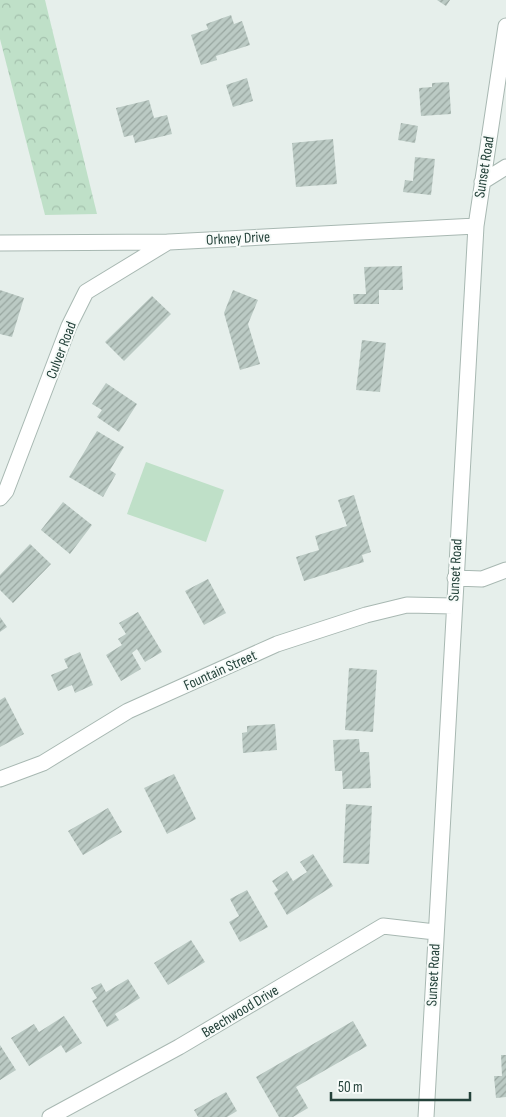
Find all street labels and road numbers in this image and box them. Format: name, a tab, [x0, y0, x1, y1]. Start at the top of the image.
street label: Sunset Road	[470, 135, 499, 199]
street label: Orkney Drive	[206, 227, 271, 250]
street label: Culver Road	[42, 319, 81, 381]
street label: Sunset Road	[444, 538, 467, 602]
street label: Fountain Street	[181, 646, 260, 695]
street label: Sunset Road	[422, 943, 445, 1007]
street label: Beechwood Drive	[198, 981, 282, 1042]

